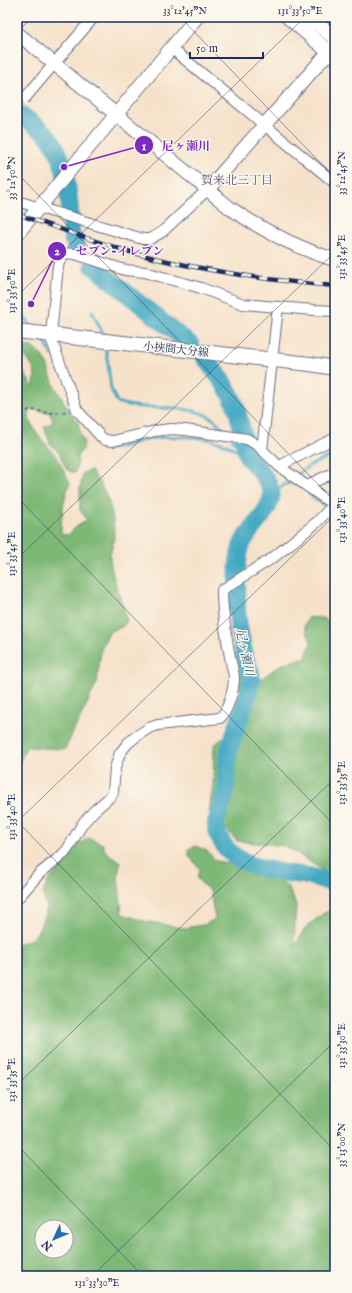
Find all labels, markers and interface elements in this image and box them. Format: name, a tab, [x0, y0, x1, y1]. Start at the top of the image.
text: 33°12'45"N	[163, 5, 207, 18]
text: 131°33'50"E	[278, 5, 323, 18]
scale bar	[190, 34, 263, 60]
text: 50 m	[196, 41, 218, 56]
callout: 尼ヶ瀬川	[134, 133, 218, 157]
text: 1	[142, 139, 147, 154]
text: 尼ヶ瀬川	[162, 139, 210, 154]
text: 33°12'45"N	[336, 151, 349, 195]
text: 33°12'50"N	[6, 156, 19, 200]
district label: 賀来北三丁目	[201, 173, 273, 188]
text: 131°33'45"E	[336, 234, 349, 279]
callout: セブン-イレブン	[47, 239, 173, 263]
text: 2	[54, 244, 60, 259]
text: セブン-イレブン	[76, 244, 164, 259]
text: 131°33'50"E	[6, 268, 19, 313]
street label: 小挾間大分線	[142, 340, 209, 360]
text: 131°33'40"E	[336, 497, 349, 543]
text: 131°33'45"E	[6, 531, 19, 576]
water label: 尼ヶ瀬川	[232, 627, 257, 679]
text: 131°33'35"E	[336, 761, 349, 805]
text: 131°33'40"E	[6, 794, 19, 840]
text: 131°33'30"E	[336, 1023, 349, 1069]
text: 131°33'35"E	[6, 1058, 19, 1102]
text: 33°13'00"N	[336, 1123, 349, 1167]
north arrow	[34, 1219, 74, 1259]
text: N	[39, 1237, 57, 1254]
text: 131°33'30"E	[74, 1277, 120, 1290]

